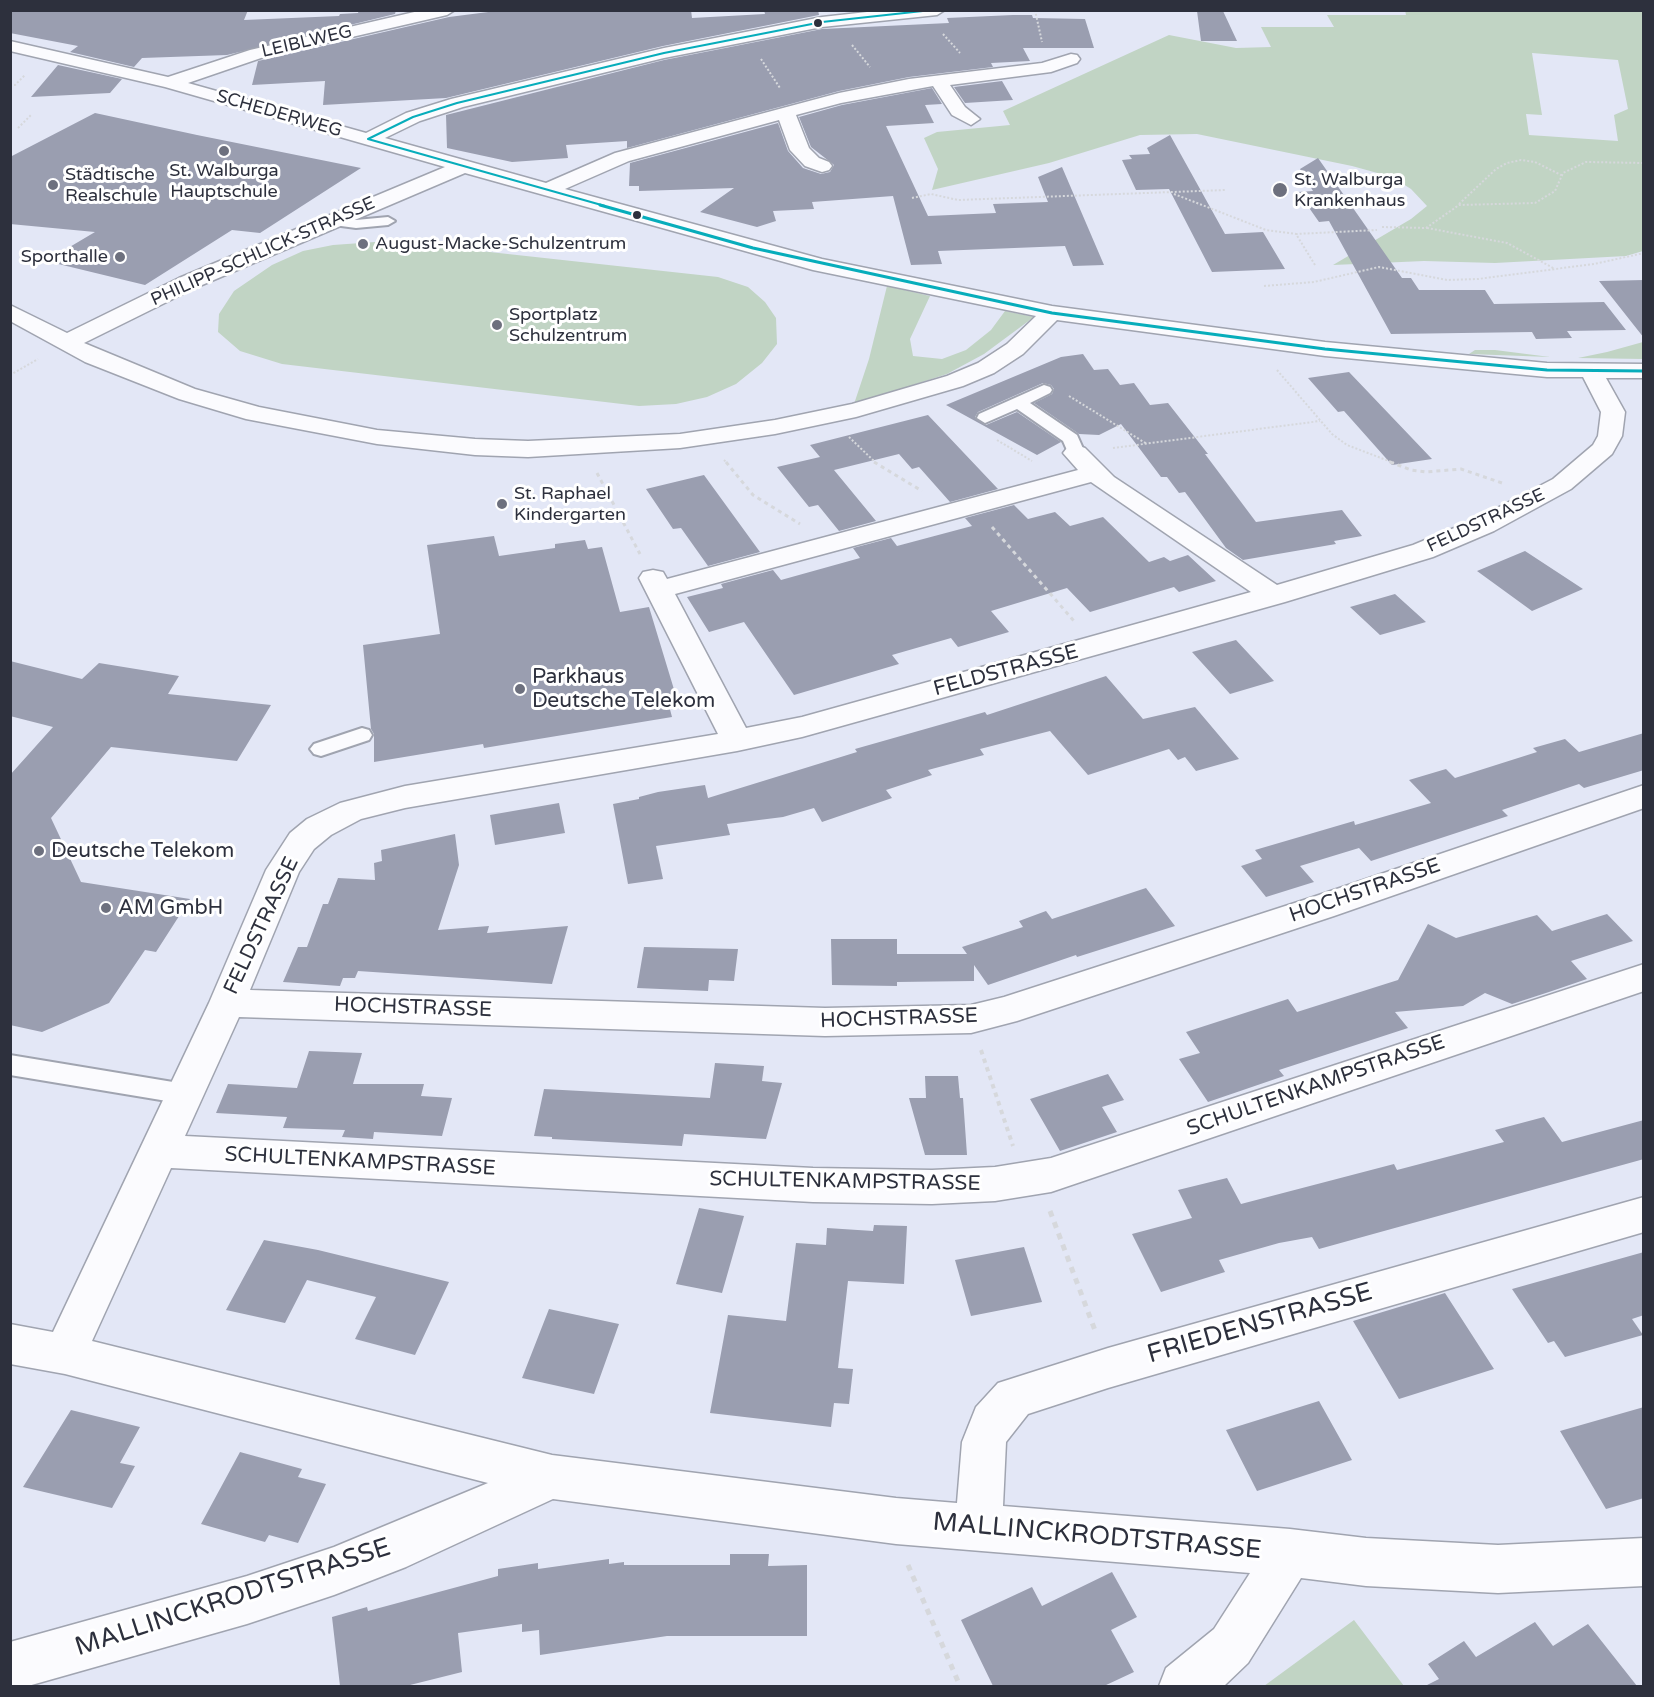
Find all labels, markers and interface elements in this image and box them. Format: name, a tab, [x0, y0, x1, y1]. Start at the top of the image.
unlabelled marker	[812, 17, 824, 29]
street label: LEIBLWEG	[260, 21, 354, 63]
street label: SCHEDERWEG	[214, 86, 344, 142]
marker: St. Walburga Hauptschule	[217, 144, 231, 158]
place label: St. Walburga Hauptschule	[169, 160, 279, 202]
place label: Städtische Realschule	[65, 164, 157, 207]
place label: St. Walburga Krankenhaus	[1294, 169, 1405, 212]
marker: Städtische Realschule	[46, 178, 60, 192]
marker: St. Walburga Krankenhaus	[1271, 181, 1289, 199]
street label: PHILIPP-SCHLICK-STRASSE	[148, 193, 378, 311]
unlabelled marker	[631, 209, 643, 221]
place label: August-Macke-Schulzentrum	[375, 233, 626, 255]
marker: August-Macke-Schulzentrum	[356, 237, 370, 251]
place label: Sporthalle	[21, 246, 108, 268]
marker: Sporthalle	[113, 250, 127, 264]
place label: Sportplatz Schulzentrum	[509, 304, 627, 346]
marker: Sportplatz Schulzentrum	[490, 318, 504, 332]
place label: St. Raphael Kindergarten	[514, 483, 626, 526]
street label: FELDSTRASSE	[1424, 484, 1548, 558]
marker: St. Raphael Kindergarten	[495, 497, 509, 511]
street label: FELDSTRASSE	[931, 640, 1081, 702]
place label: Parkhaus Deutsche Telekom	[532, 664, 715, 714]
marker: Parkhaus Deutsche Telekom	[513, 682, 527, 696]
place label: Deutsche Telekom	[51, 838, 234, 864]
marker: Deutsche Telekom	[32, 844, 46, 858]
street label: FELDSTRASSE	[219, 853, 305, 999]
street label: HOCHSTRASSE	[1286, 853, 1444, 929]
place label: AM GmbH	[118, 895, 223, 921]
marker: AM GmbH	[99, 901, 113, 915]
street label: HOCHSTRASSE	[334, 993, 492, 1023]
street label: HOCHSTRASSE	[820, 1004, 978, 1034]
street label: SCHULTENKAMPSTRASSE	[1184, 1030, 1448, 1142]
street label: SCHULTENKAMPSTRASSE	[224, 1142, 496, 1182]
street label: SCHULTENKAMPSTRASSE	[709, 1167, 981, 1197]
street label: FRIEDENSTRASSE	[1144, 1277, 1376, 1371]
street label: MALLINCKRODTSTRASSE	[931, 1507, 1263, 1567]
street label: MALLINCKRODTSTRASSE	[71, 1532, 395, 1664]

